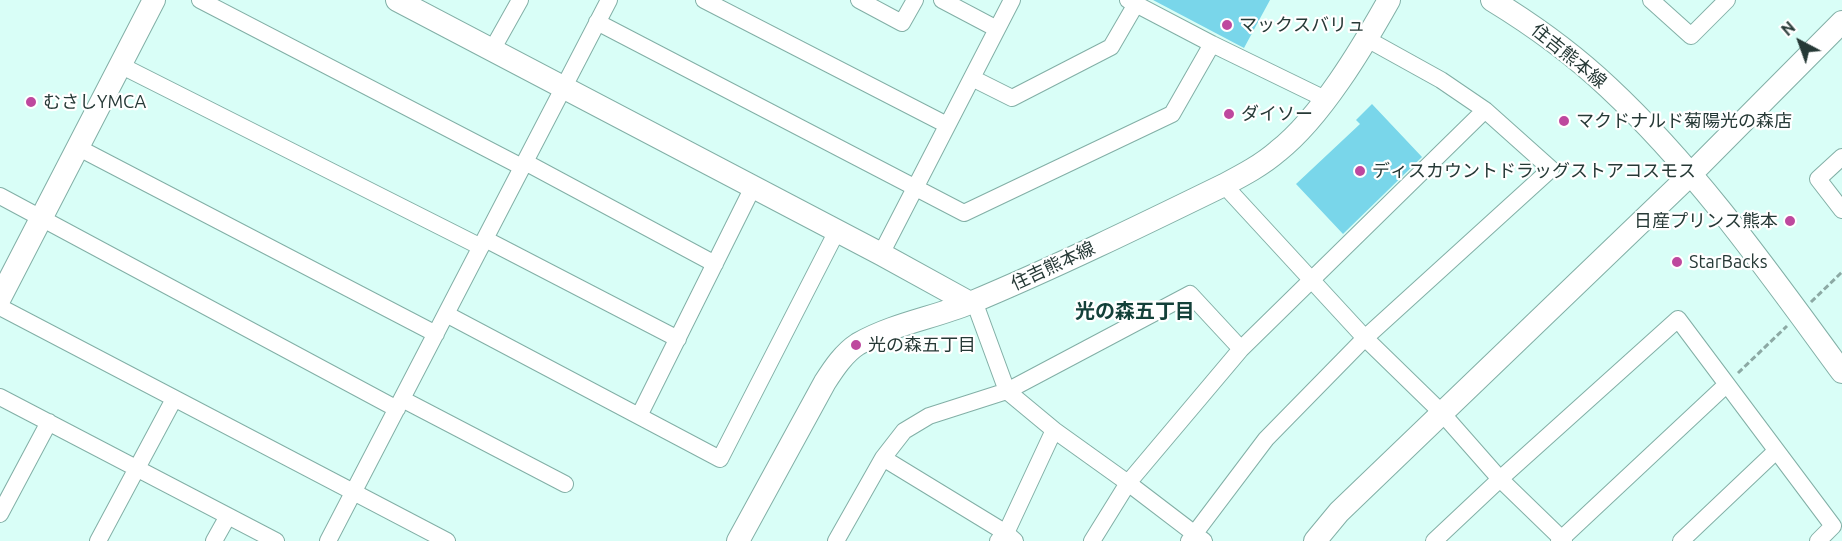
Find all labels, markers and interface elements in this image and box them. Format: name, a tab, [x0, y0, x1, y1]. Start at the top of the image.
north arrow	[1770, 12, 1830, 72]
place label: マックスバリュ	[1239, 14, 1365, 36]
marker: マックスバリュ	[1220, 18, 1234, 32]
text: N	[1778, 18, 1799, 39]
street label: 住吉熊本線	[1527, 19, 1611, 93]
place label: むさしYMCA	[43, 91, 146, 113]
marker: むさしYMCA	[24, 95, 38, 109]
place label: ダイソー	[1241, 103, 1313, 125]
marker: ダイソー	[1222, 107, 1236, 121]
place label: マクドナルド菊陽光の森店	[1576, 110, 1792, 132]
marker: マクドナルド菊陽光の森店	[1557, 114, 1571, 128]
place label: ディスカウントドラッグストアコスモス	[1372, 160, 1696, 182]
marker: ディスカウントドラッグストアコスモス	[1353, 164, 1367, 178]
place label: 日産プリンス熊本	[1634, 210, 1778, 232]
marker: 日産プリンス熊本	[1783, 214, 1797, 228]
street label: 住吉熊本線	[1008, 237, 1098, 295]
place label: StarBacks	[1689, 251, 1767, 273]
marker: StarBacks	[1670, 255, 1684, 269]
district label: 光の森五丁目	[1075, 299, 1195, 323]
place label: 光の森五丁目	[868, 334, 976, 356]
marker: 光の森五丁目	[849, 338, 863, 352]

